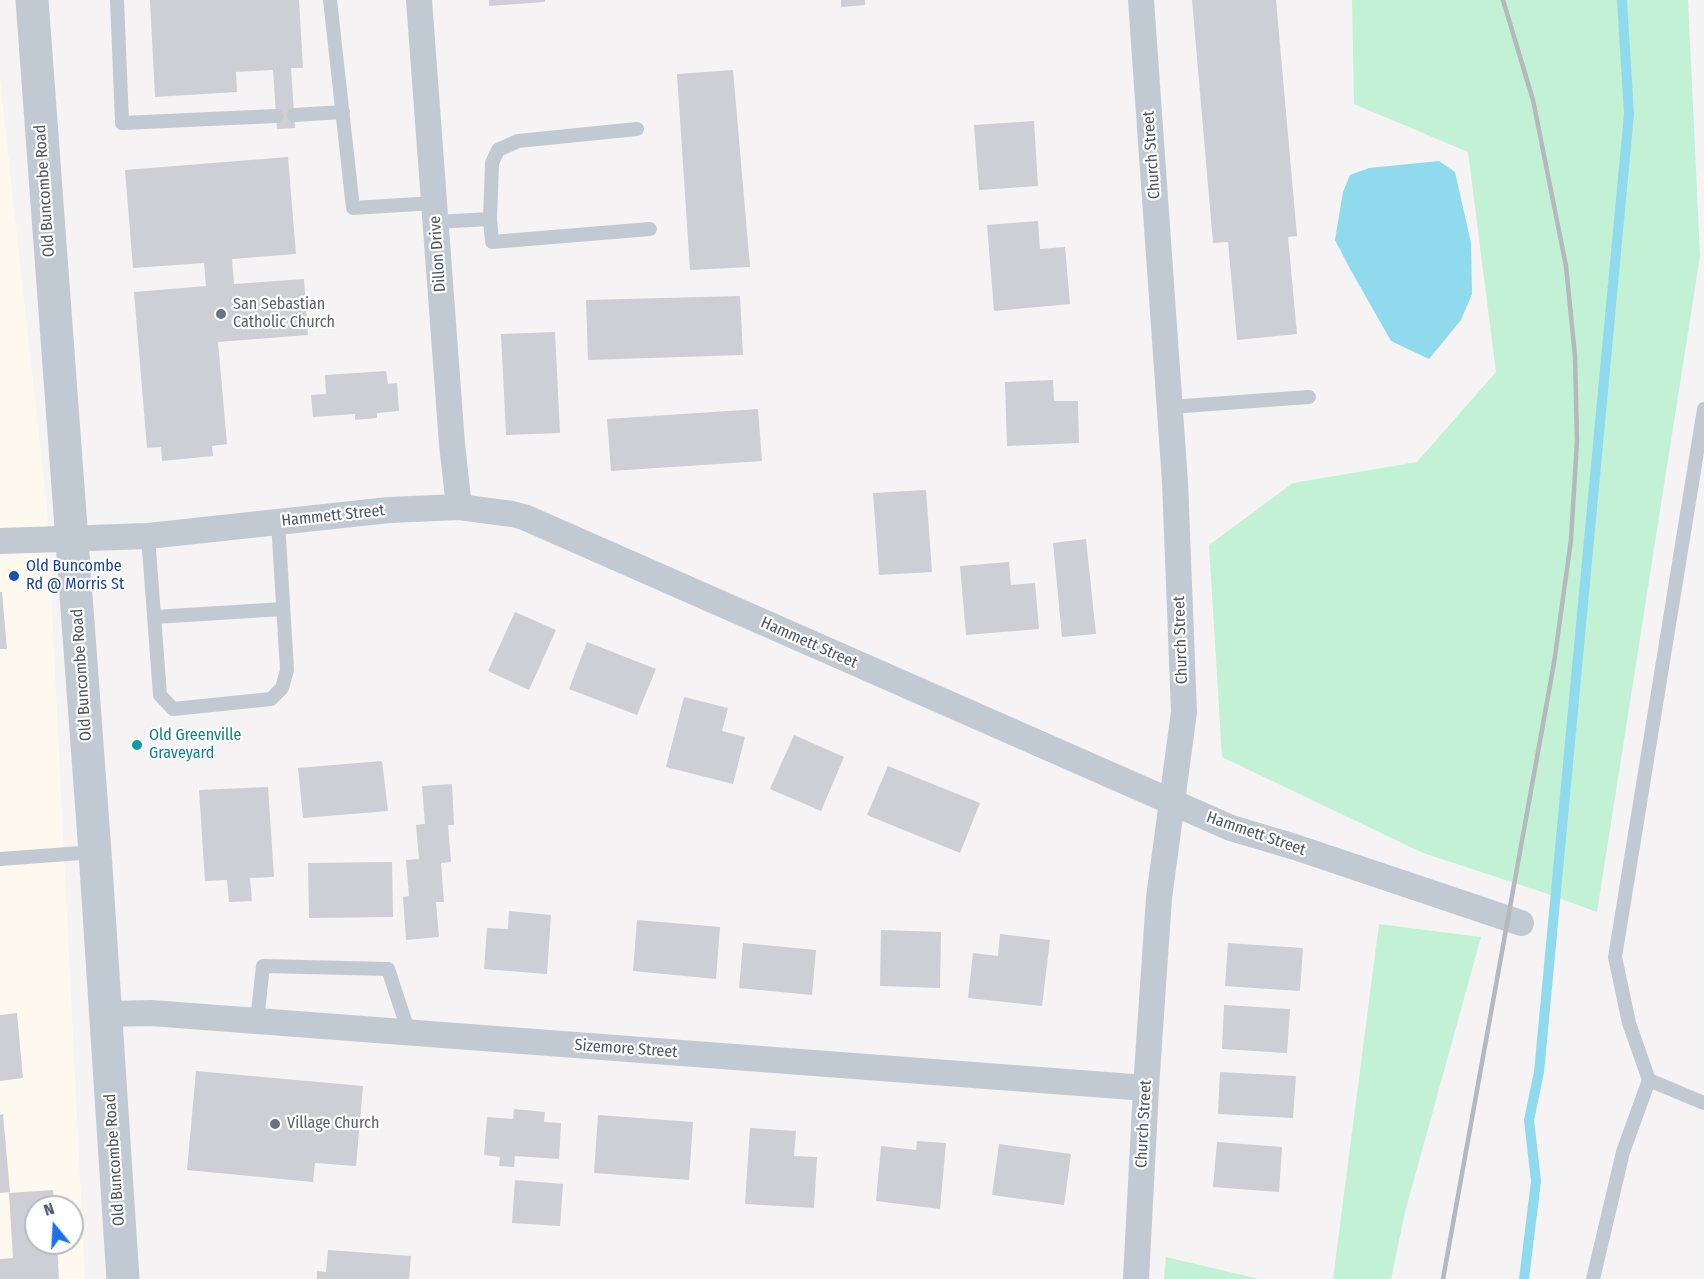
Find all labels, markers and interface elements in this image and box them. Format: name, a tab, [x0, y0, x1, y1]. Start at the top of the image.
street label: Church Street	[1139, 110, 1165, 200]
street label: Old Buncombe Road	[31, 124, 59, 258]
street label: Dillon Drive	[426, 215, 450, 293]
place label: San Sebastian Catholic Church	[233, 295, 335, 333]
marker: San Sebastian Catholic Church	[214, 307, 228, 321]
street label: Hammett Street	[280, 501, 386, 531]
place label: Old Buncombe Rd @ Morris St	[26, 557, 124, 595]
marker: Old Buncombe Rd @ Morris St	[7, 569, 21, 583]
street label: Church Street	[1170, 596, 1192, 684]
street label: Old Buncombe Road	[68, 608, 96, 742]
street label: Hammett Street	[758, 613, 860, 673]
place label: Old Greenville Graveyard	[149, 726, 241, 764]
marker: Old Greenville Graveyard	[130, 738, 144, 752]
street label: Hammett Street	[1204, 808, 1308, 860]
street label: Sizemore Street	[574, 1036, 678, 1062]
street label: Church Street	[1132, 1079, 1156, 1169]
street label: Old Buncombe Road	[101, 1093, 129, 1227]
place label: Village Church	[287, 1114, 379, 1134]
marker: Village Church	[268, 1117, 282, 1131]
north arrow	[24, 1195, 84, 1255]
text: N	[41, 1199, 56, 1220]

